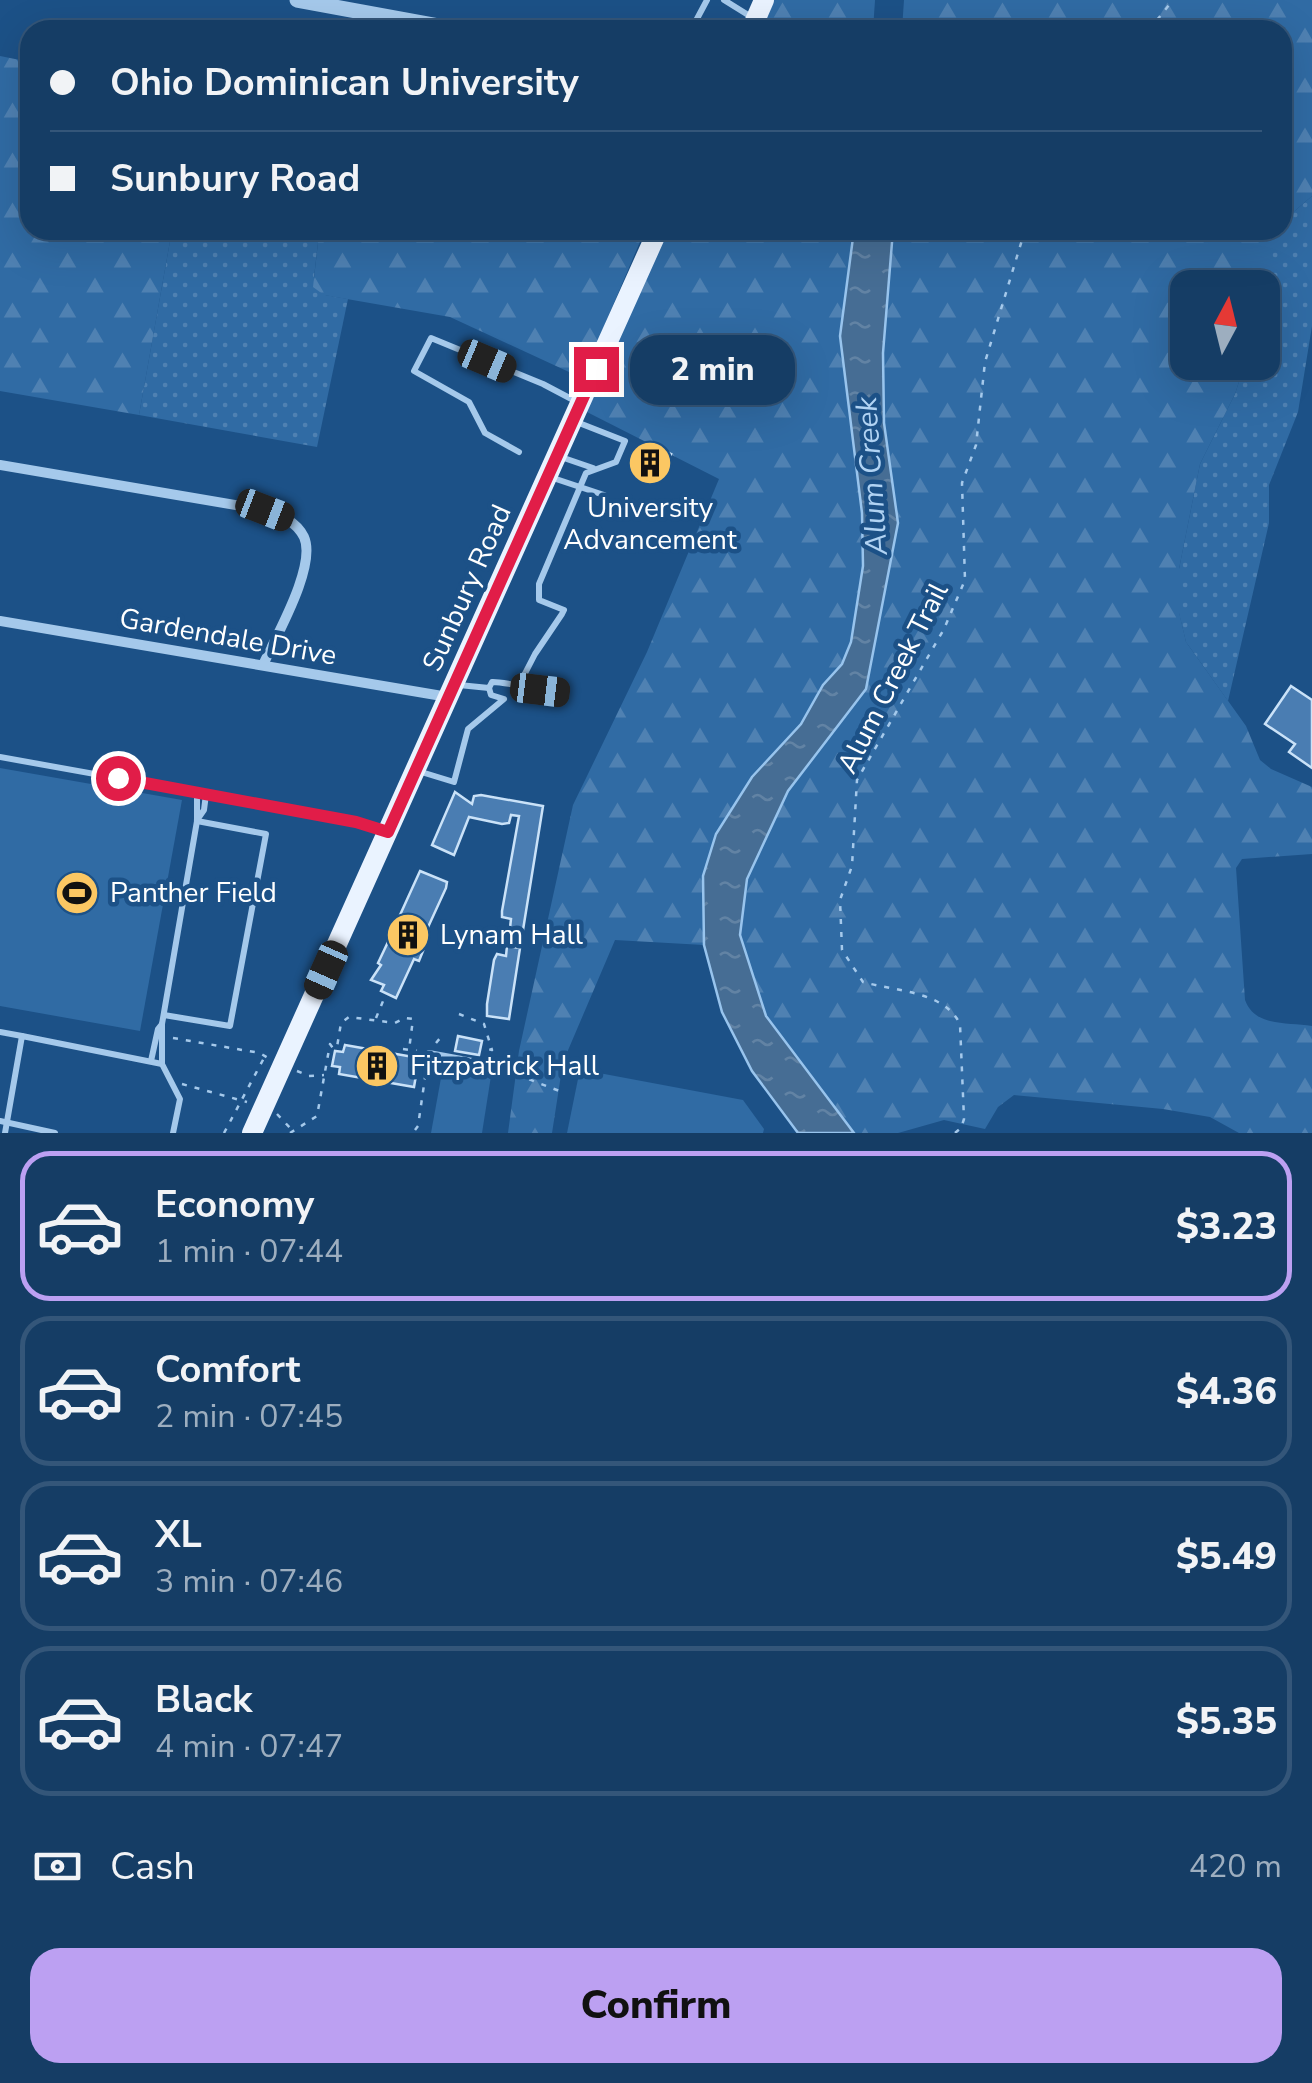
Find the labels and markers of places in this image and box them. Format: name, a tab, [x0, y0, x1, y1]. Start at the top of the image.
building icon: University Advancement	[627, 440, 673, 486]
place label: University Advancement	[563, 489, 737, 559]
sports icon: Panther Field	[54, 870, 100, 916]
place label: Panther Field	[110, 874, 277, 912]
building icon: Lynam Hall	[385, 912, 431, 958]
place label: Lynam Hall	[440, 916, 584, 954]
building icon: Fitzpatrick Hall	[354, 1043, 400, 1089]
place label: Fitzpatrick Hall	[410, 1047, 600, 1085]

